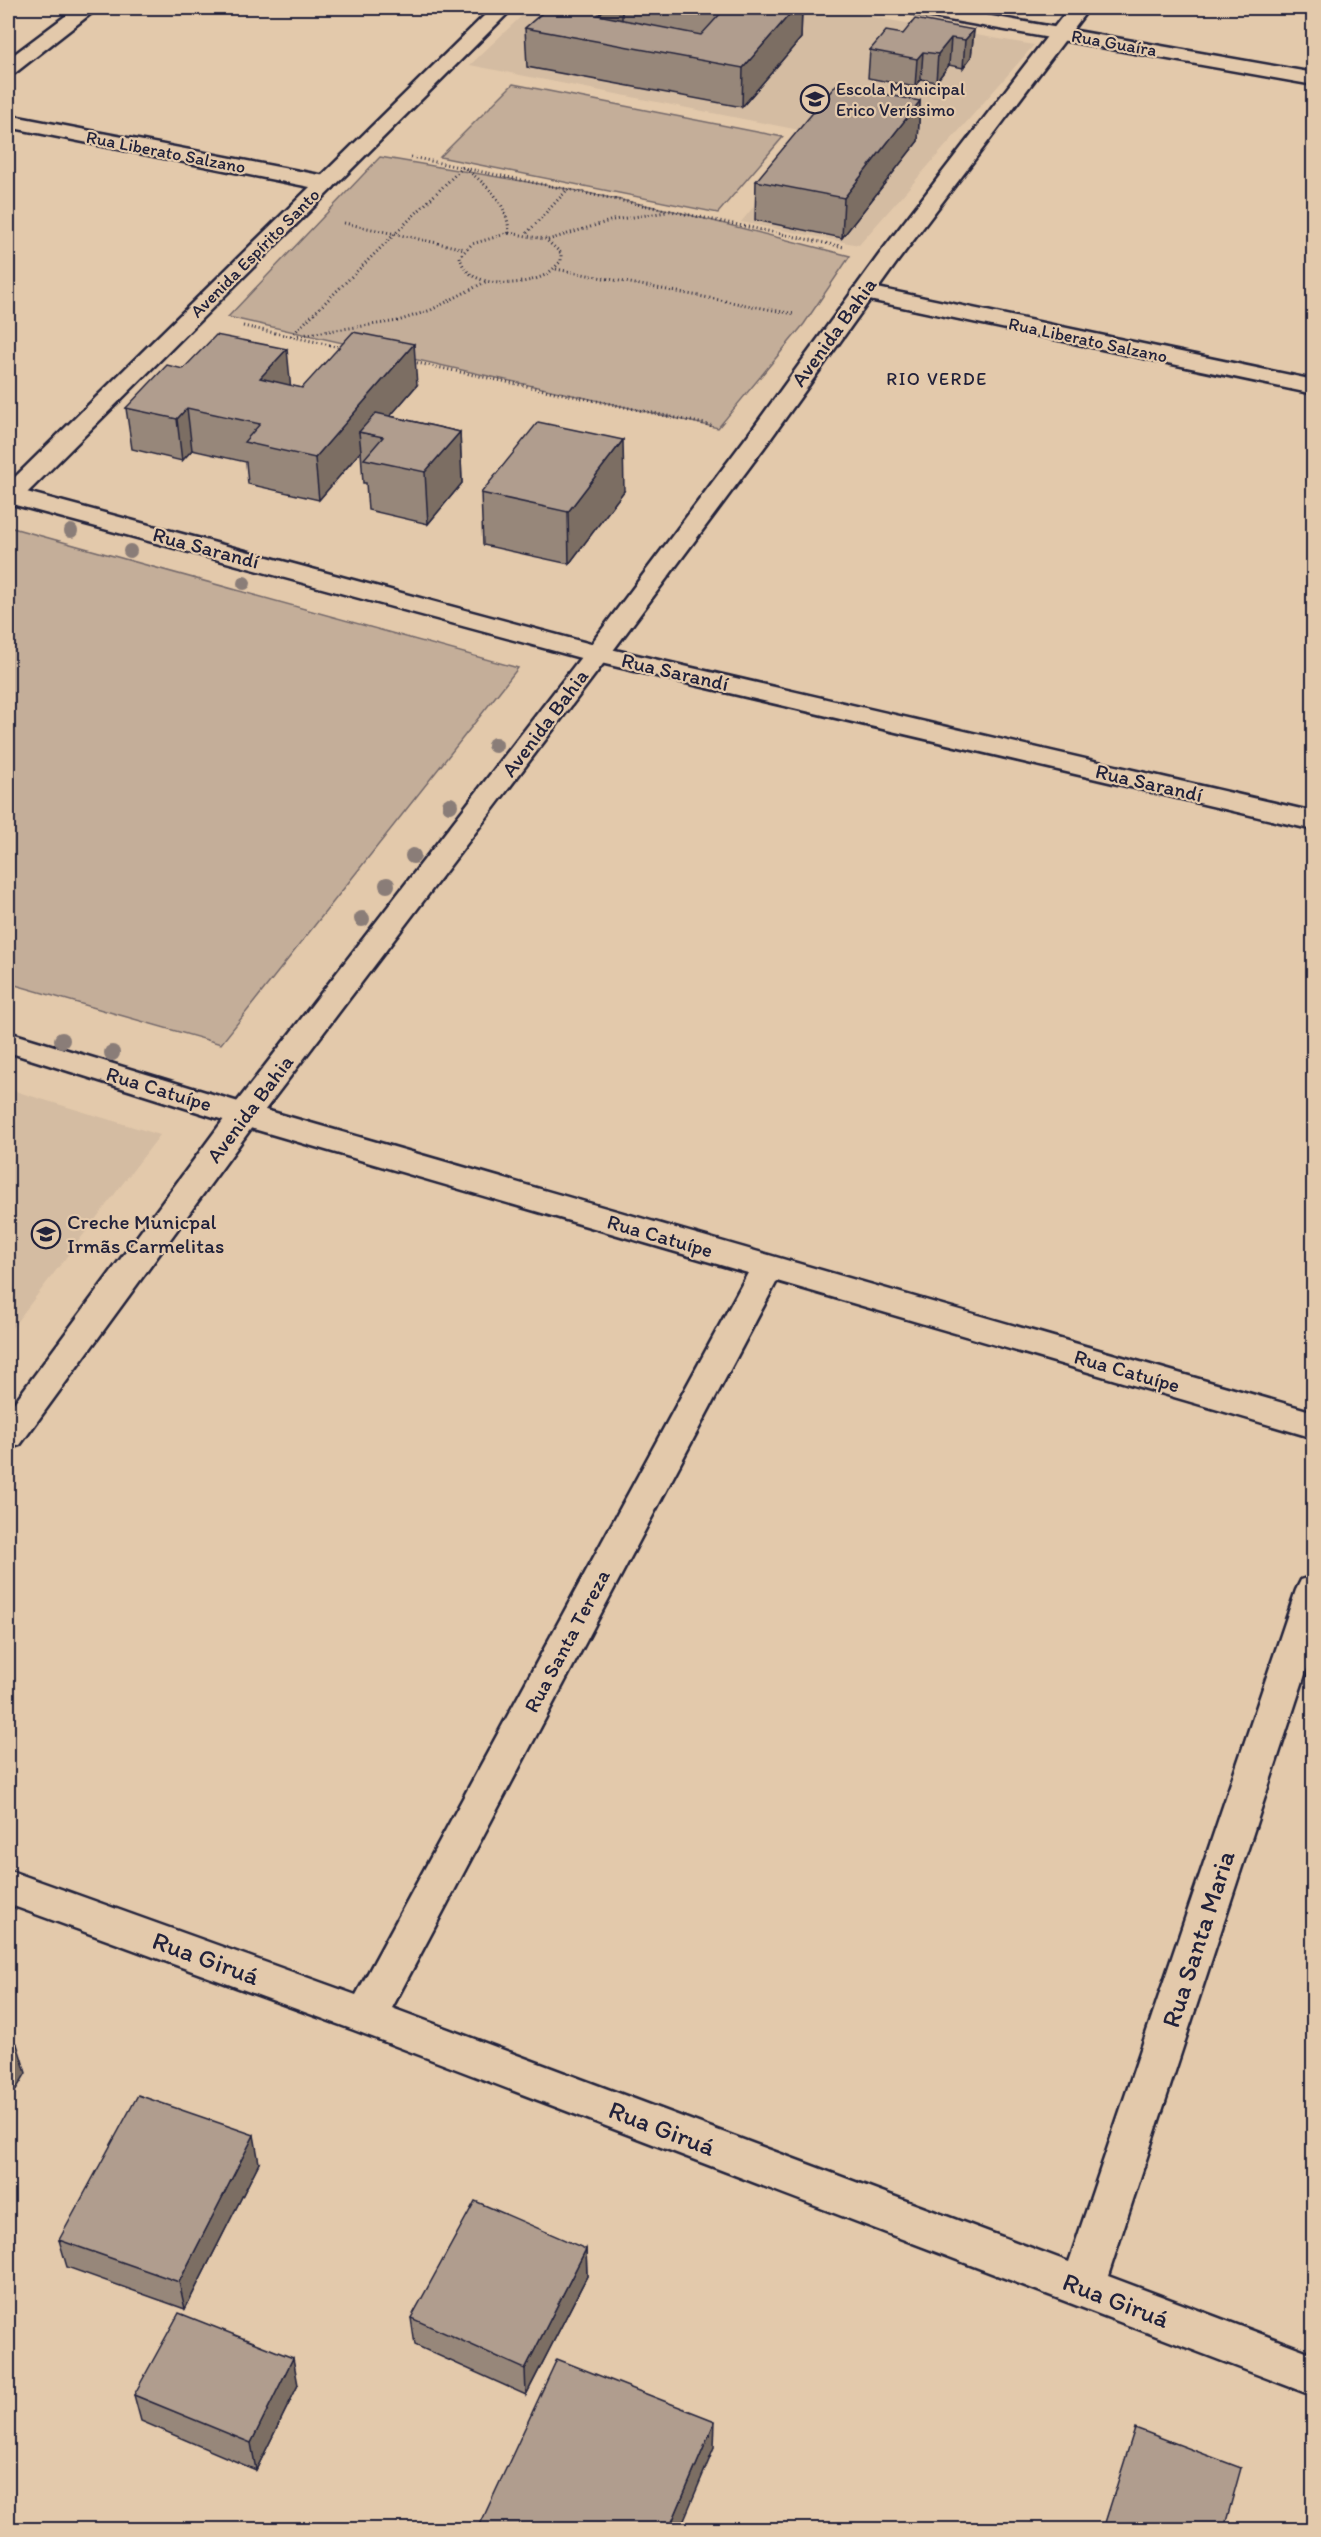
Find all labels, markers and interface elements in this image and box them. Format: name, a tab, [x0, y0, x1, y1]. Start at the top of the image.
street label: Rua Guaíra	[1070, 25, 1158, 61]
place label: Escola Municipal Erico Veríssimo	[836, 78, 965, 121]
school or university icon: Escola Municipal Erico Veríssimo	[799, 83, 831, 115]
street label: Rua Liberato Salzano	[84, 126, 248, 178]
street label: Avenida Espírito Santo	[186, 184, 324, 322]
street label: Avenida Bahia	[786, 272, 882, 391]
street label: Rua Liberato Salzano	[1007, 312, 1169, 368]
district label: RIO VERDE	[886, 368, 988, 390]
street label: Rua Sarandí	[150, 521, 263, 574]
street label: Rua Sarandí	[619, 647, 732, 696]
street label: Avenida Bahia	[496, 664, 593, 782]
street label: Rua Sarandí	[1093, 758, 1206, 807]
street label: Avenida Bahia	[201, 1050, 298, 1168]
street label: Rua Catuípe	[103, 1061, 215, 1116]
street label: Rua Catuípe	[604, 1208, 716, 1263]
place label: Creche Municpal Irmãs Carmelitas	[67, 1209, 224, 1258]
school or university icon: Creche Municpal Irmãs Carmelitas	[30, 1218, 62, 1250]
street label: Rua Catuípe	[1071, 1343, 1183, 1398]
street label: Rua Santa Tereza	[518, 1565, 615, 1717]
street label: Rua Santa Maria	[1154, 1846, 1242, 2032]
street label: Rua Giruá	[148, 1924, 264, 1992]
street label: Rua Giruá	[604, 2093, 720, 2163]
street label: Rua Giruá	[1058, 2265, 1174, 2335]

